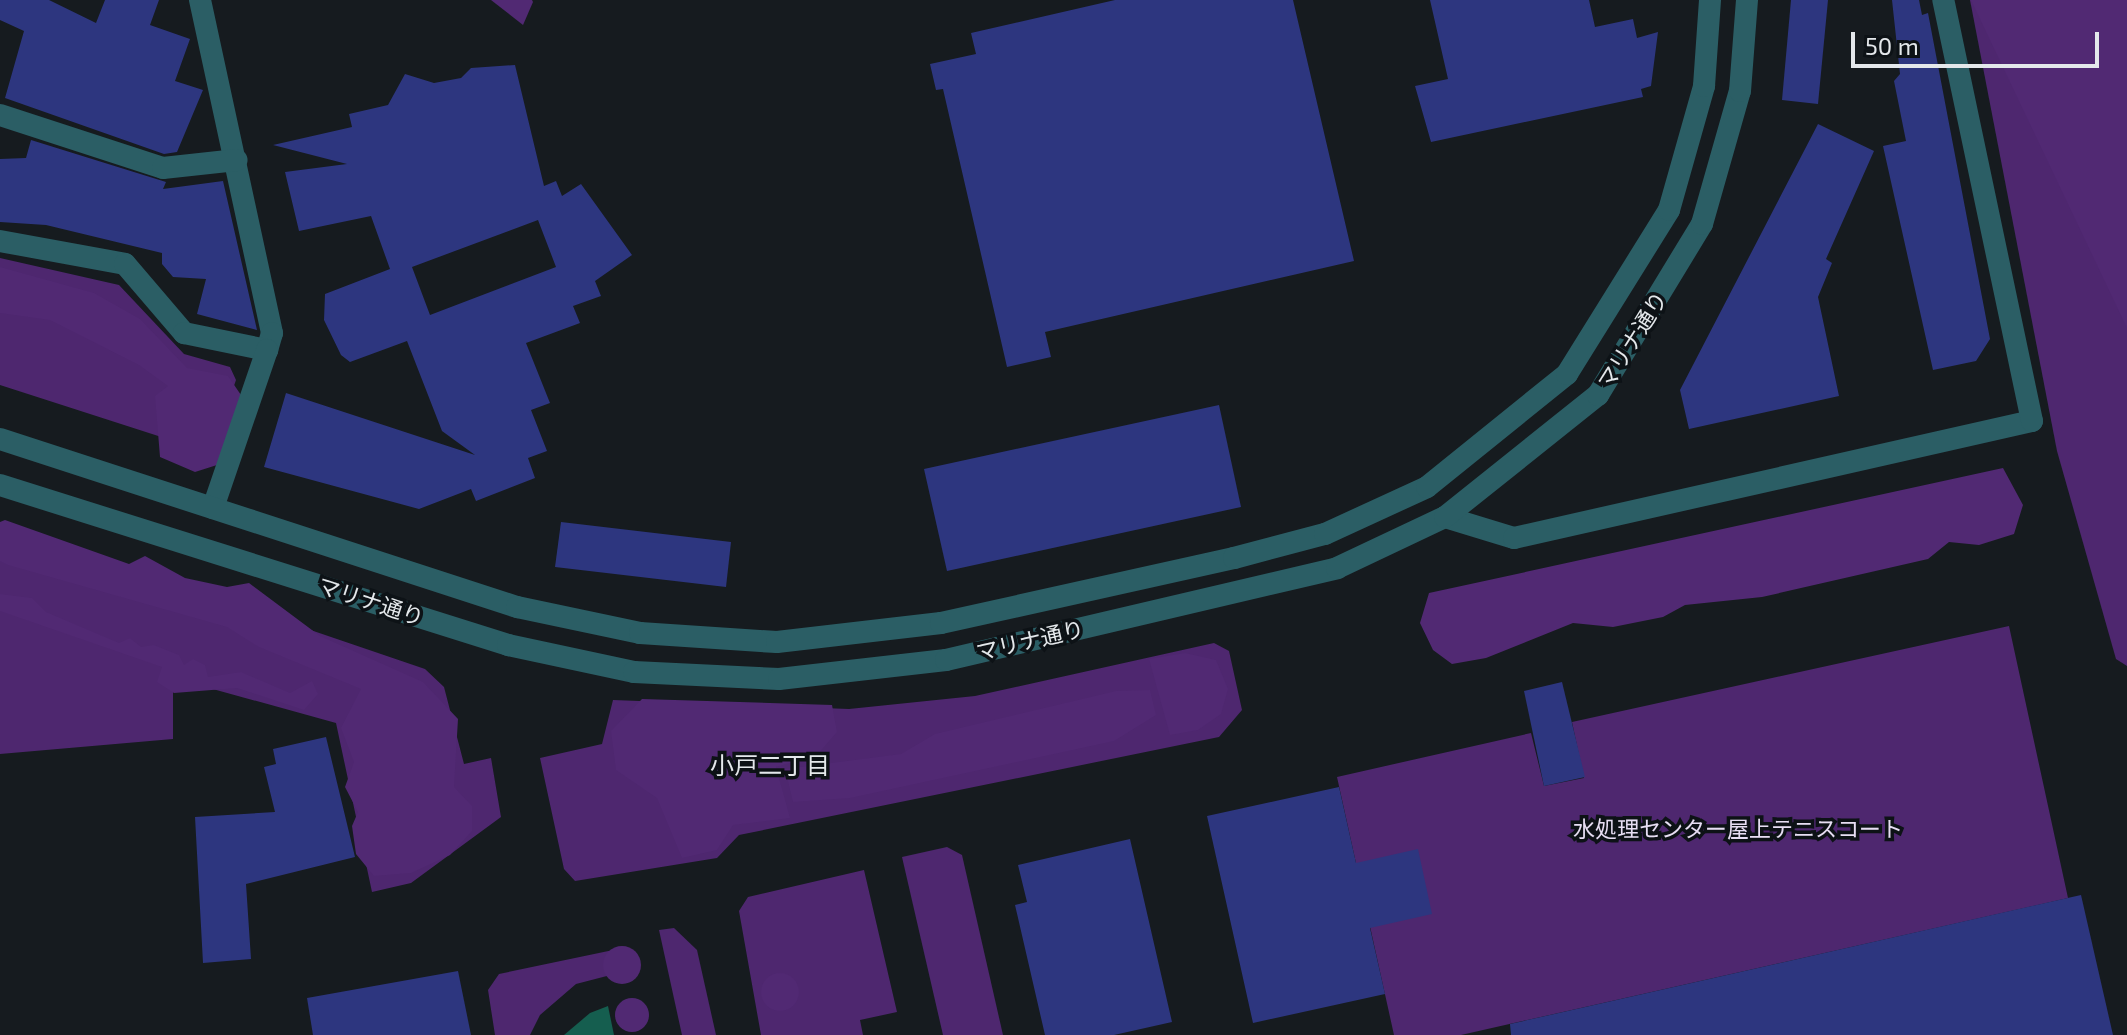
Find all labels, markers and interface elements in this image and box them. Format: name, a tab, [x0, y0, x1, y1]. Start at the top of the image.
scale bar	[1855, 16, 2103, 66]
text: 50 m	[1865, 31, 1919, 60]
street label: マリナ通り	[1592, 286, 1672, 394]
street label: マリナ通り	[315, 571, 427, 631]
street label: マリナ通り	[973, 615, 1087, 665]
district label: 小戸二丁目	[710, 751, 830, 779]
park label: 水処理センター屋上テニスコート	[1573, 816, 1903, 842]

